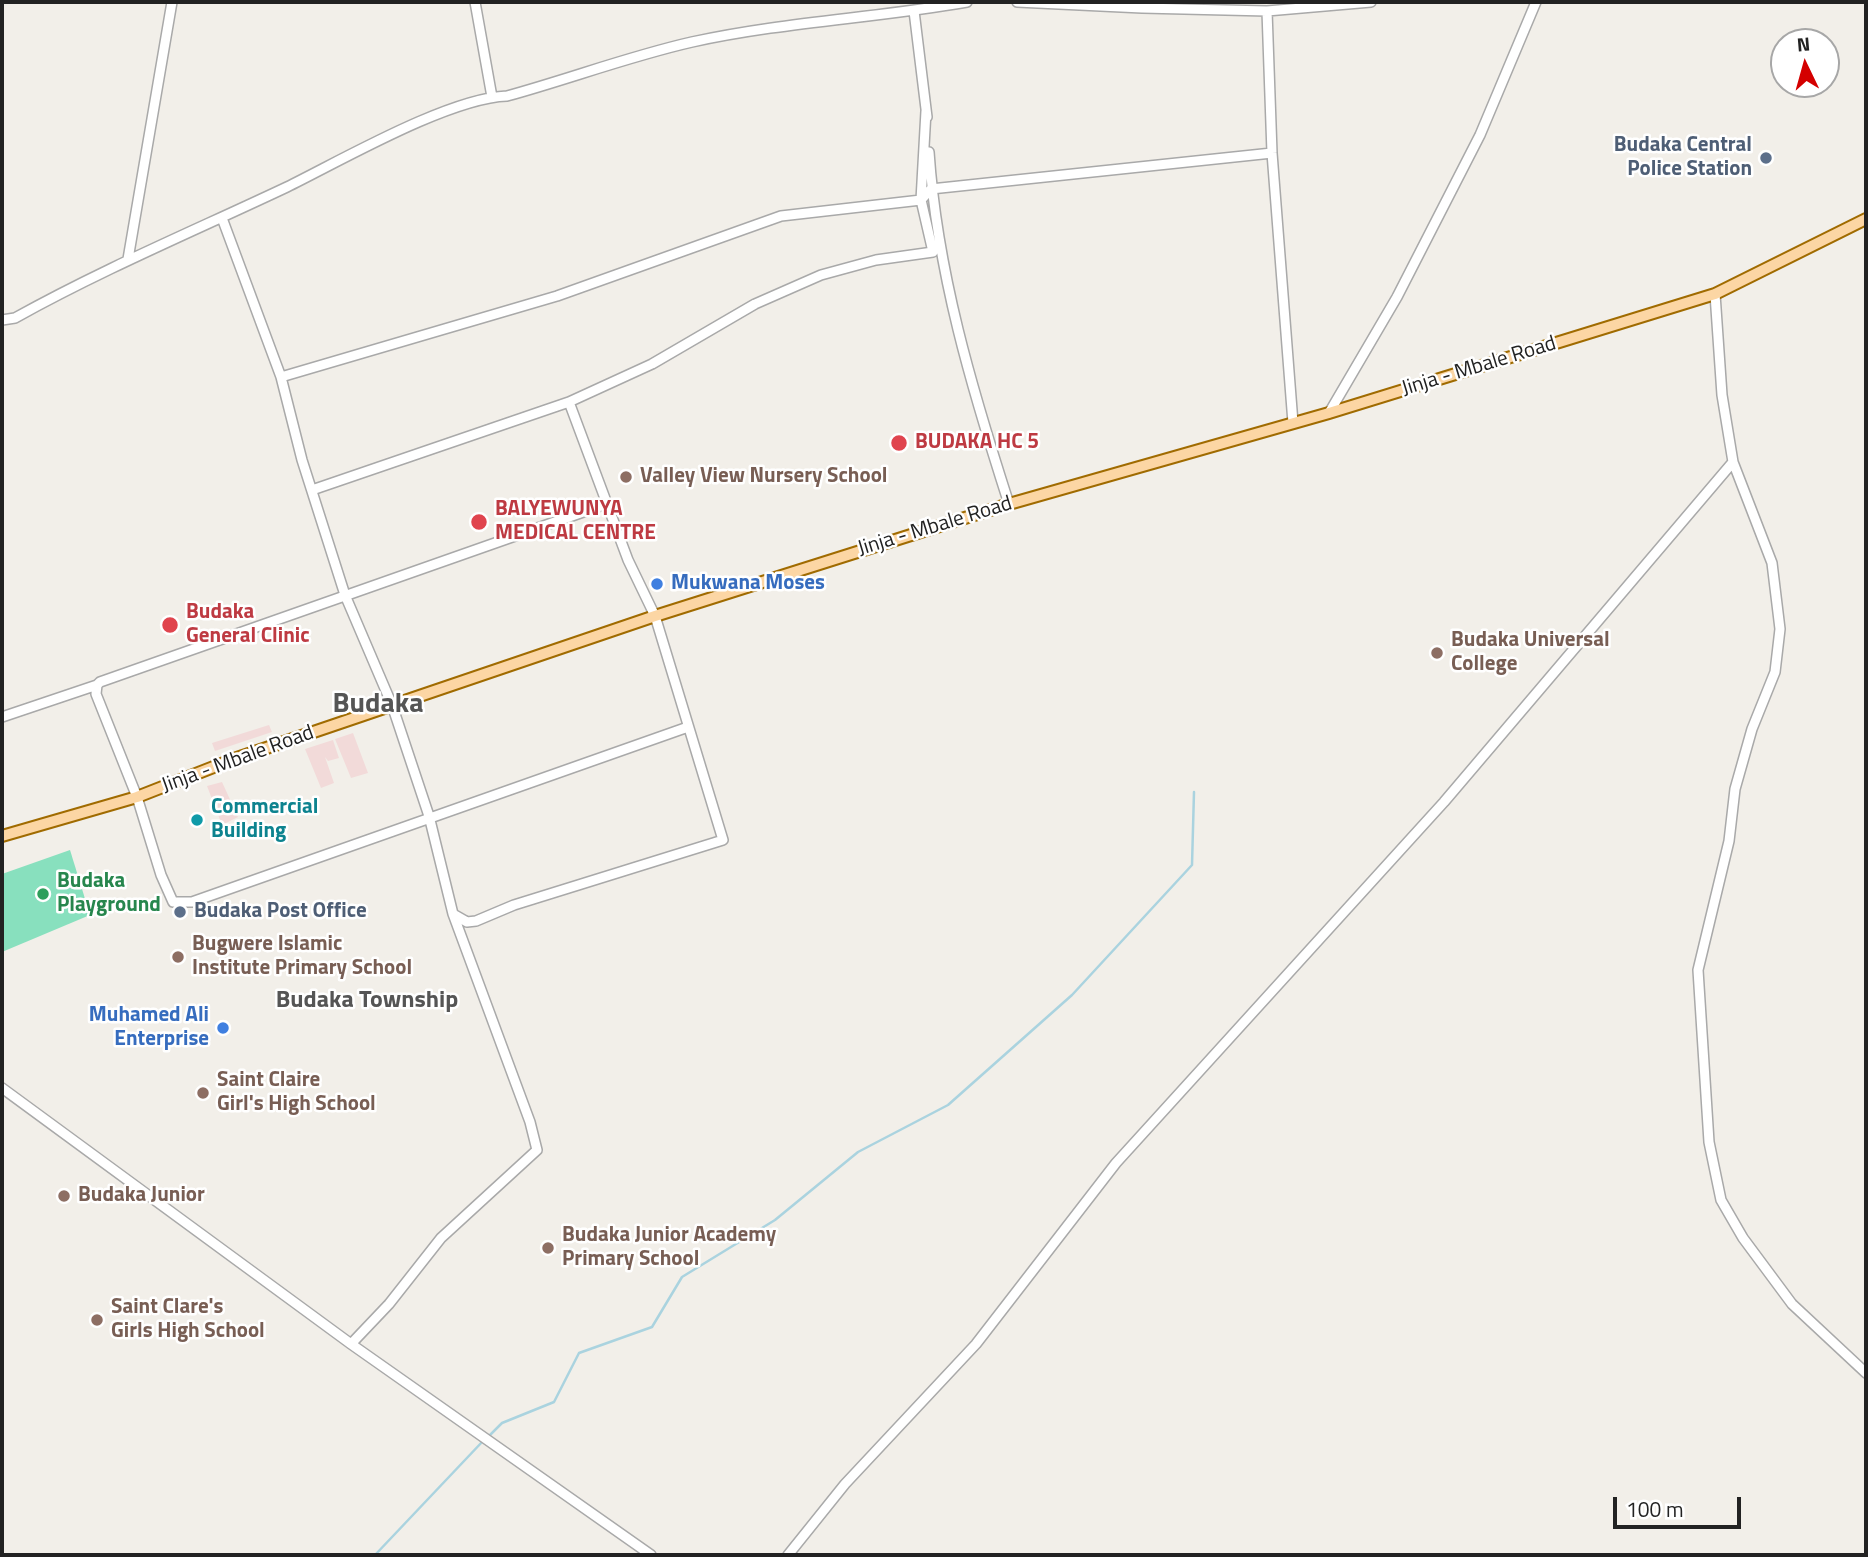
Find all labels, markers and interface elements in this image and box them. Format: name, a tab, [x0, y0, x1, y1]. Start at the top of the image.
north arrow	[1770, 28, 1840, 98]
text: N	[1795, 29, 1811, 59]
place label: Budaka Central Police Station	[1614, 133, 1752, 183]
marker: Budaka Central Police Station	[1758, 150, 1774, 166]
street label: Jinja - Mbale Road	[1399, 332, 1559, 402]
place label: BUDAKA HC 5	[915, 430, 1039, 456]
marker: BUDAKA HC 5	[889, 433, 909, 453]
place label: Valley View Nursery School	[640, 464, 887, 490]
marker: Valley View Nursery School	[618, 469, 634, 485]
street label: Jinja - Mbale Road	[855, 492, 1015, 562]
place label: BALYEWUNYA MEDICAL CENTRE	[495, 497, 656, 547]
marker: BALYEWUNYA MEDICAL CENTRE	[469, 512, 489, 532]
place label: Mukwana Moses	[671, 571, 825, 597]
marker: Mukwana Moses	[649, 576, 665, 592]
place label: Budaka General Clinic	[186, 600, 310, 650]
marker: Budaka General Clinic	[160, 615, 180, 635]
place label: Budaka Universal College	[1451, 628, 1610, 678]
marker: Budaka Universal College	[1429, 645, 1445, 661]
district label: Budaka	[333, 688, 423, 722]
street label: Jinja - Mbale Road	[158, 721, 318, 799]
place label: Commercial Building	[211, 795, 318, 845]
marker: Commercial Building	[189, 812, 205, 828]
place label: Budaka Playground	[57, 869, 161, 919]
marker: Budaka Playground	[35, 886, 51, 902]
place label: Budaka Post Office	[194, 899, 367, 925]
marker: Budaka Post Office	[172, 904, 188, 920]
place label: Bugwere Islamic Institute Primary School	[192, 932, 412, 982]
marker: Bugwere Islamic Institute Primary School	[170, 949, 186, 965]
district label: Budaka Township	[276, 987, 458, 1015]
place label: Muhamed Ali Enterprise	[89, 1003, 209, 1053]
marker: Muhamed Ali Enterprise	[215, 1020, 231, 1036]
place label: Saint Claire Girl's High School	[217, 1068, 376, 1118]
marker: Saint Claire Girl's High School	[195, 1085, 211, 1101]
place label: Budaka Junior	[78, 1183, 205, 1209]
marker: Budaka Junior	[56, 1188, 72, 1204]
place label: Budaka Junior Academy Primary School	[562, 1223, 776, 1273]
marker: Budaka Junior Academy Primary School	[540, 1240, 556, 1256]
place label: Saint Clare's Girls High School	[111, 1295, 265, 1345]
marker: Saint Clare's Girls High School	[89, 1312, 105, 1328]
scale bar	[1616, 1484, 1744, 1528]
text: 100 m	[1626, 1493, 1683, 1525]

